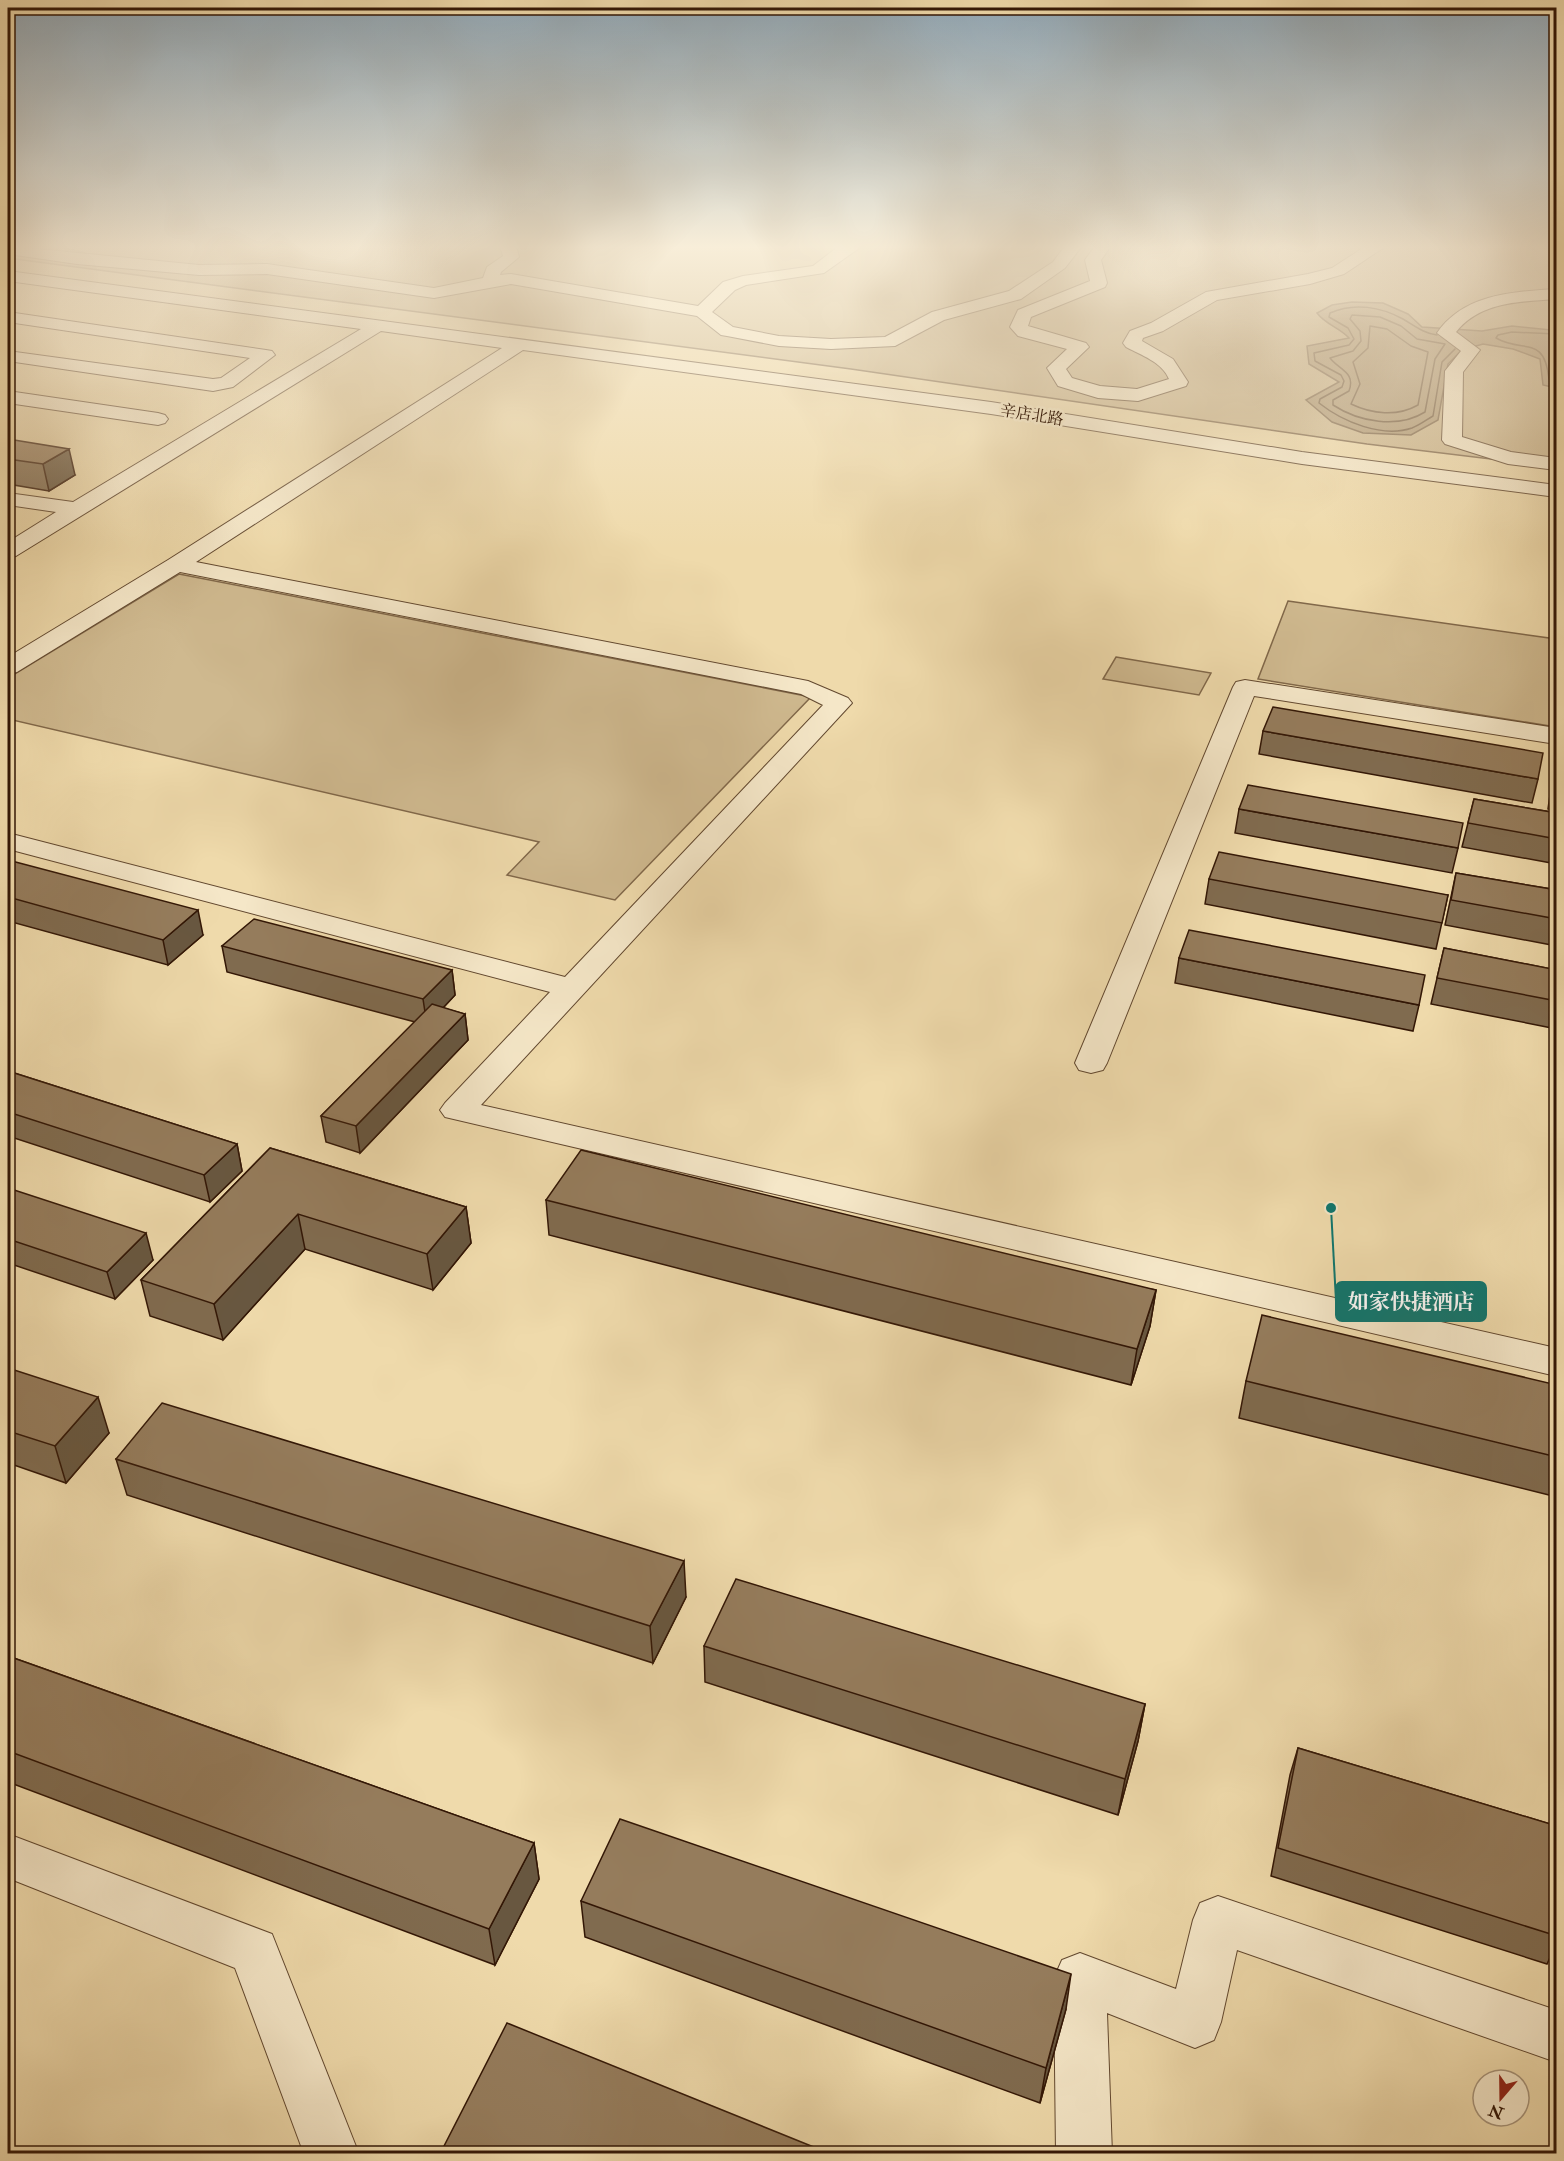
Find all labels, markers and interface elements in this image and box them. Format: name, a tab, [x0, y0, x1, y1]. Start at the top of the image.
street label: 辛店北路	[999, 400, 1065, 430]
callout: 如家快捷酒店	[1336, 1282, 1486, 1321]
text: 如家快捷酒店	[1348, 1289, 1474, 1316]
north arrow	[1471, 2068, 1531, 2128]
text: N	[1485, 2099, 1507, 2123]

